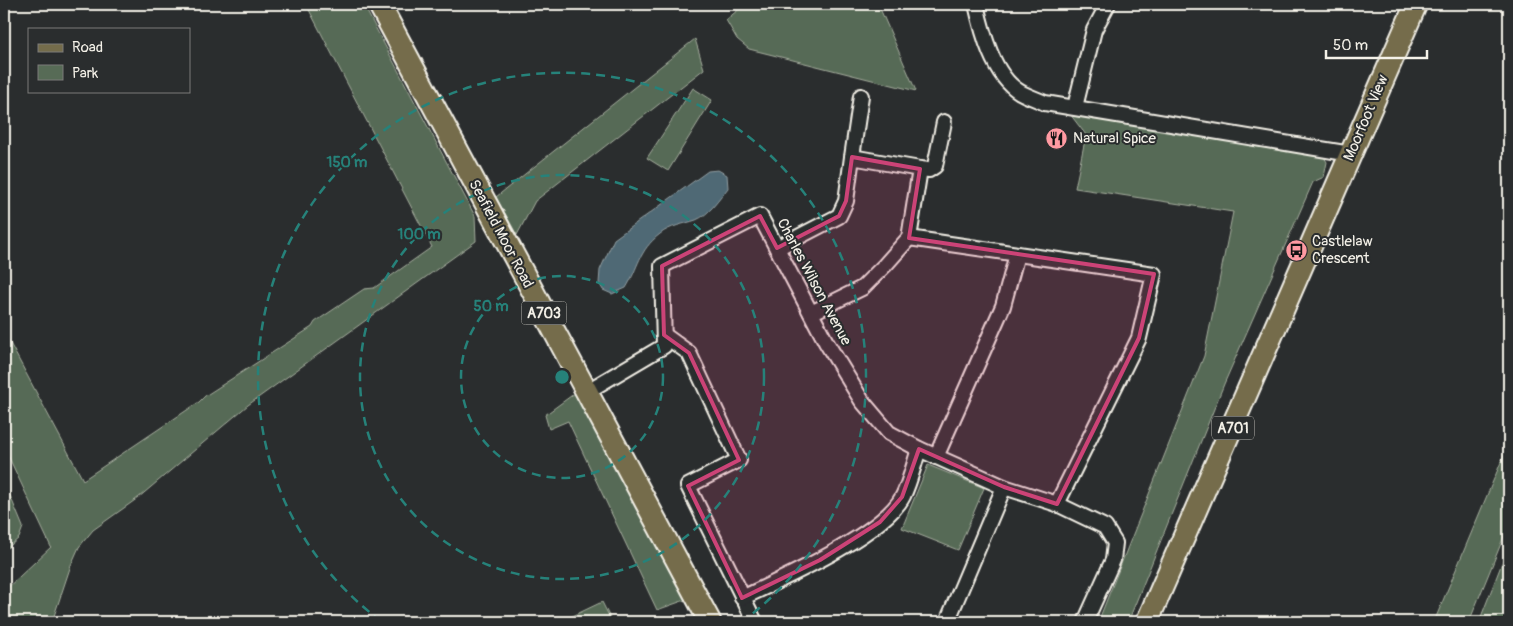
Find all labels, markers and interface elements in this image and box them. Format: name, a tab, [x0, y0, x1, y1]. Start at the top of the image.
legend	[28, 28, 190, 92]
scale bar	[1326, 28, 1427, 60]
text: 50 m	[1333, 36, 1368, 55]
text: Road	[72, 38, 103, 57]
text: Park	[72, 64, 99, 83]
street label: Moorfoot View	[1339, 72, 1393, 164]
restaurant icon: Natural Spice	[1045, 126, 1069, 150]
place label: Natural Spice	[1073, 129, 1157, 148]
text: 150 m	[327, 153, 367, 172]
street label: Seafield Moor Road	[464, 177, 538, 291]
street label: Charles Wilson Avenue	[772, 215, 856, 349]
text: 100 m	[398, 225, 440, 244]
place label: Castlelaw Crescent	[1312, 232, 1373, 268]
bus stop icon: Castlelaw Crescent	[1284, 238, 1308, 262]
text: 50 m	[474, 297, 508, 316]
road number: A703	[522, 302, 566, 324]
centre of rings	[553, 368, 571, 386]
road number: A701	[1212, 416, 1254, 439]

